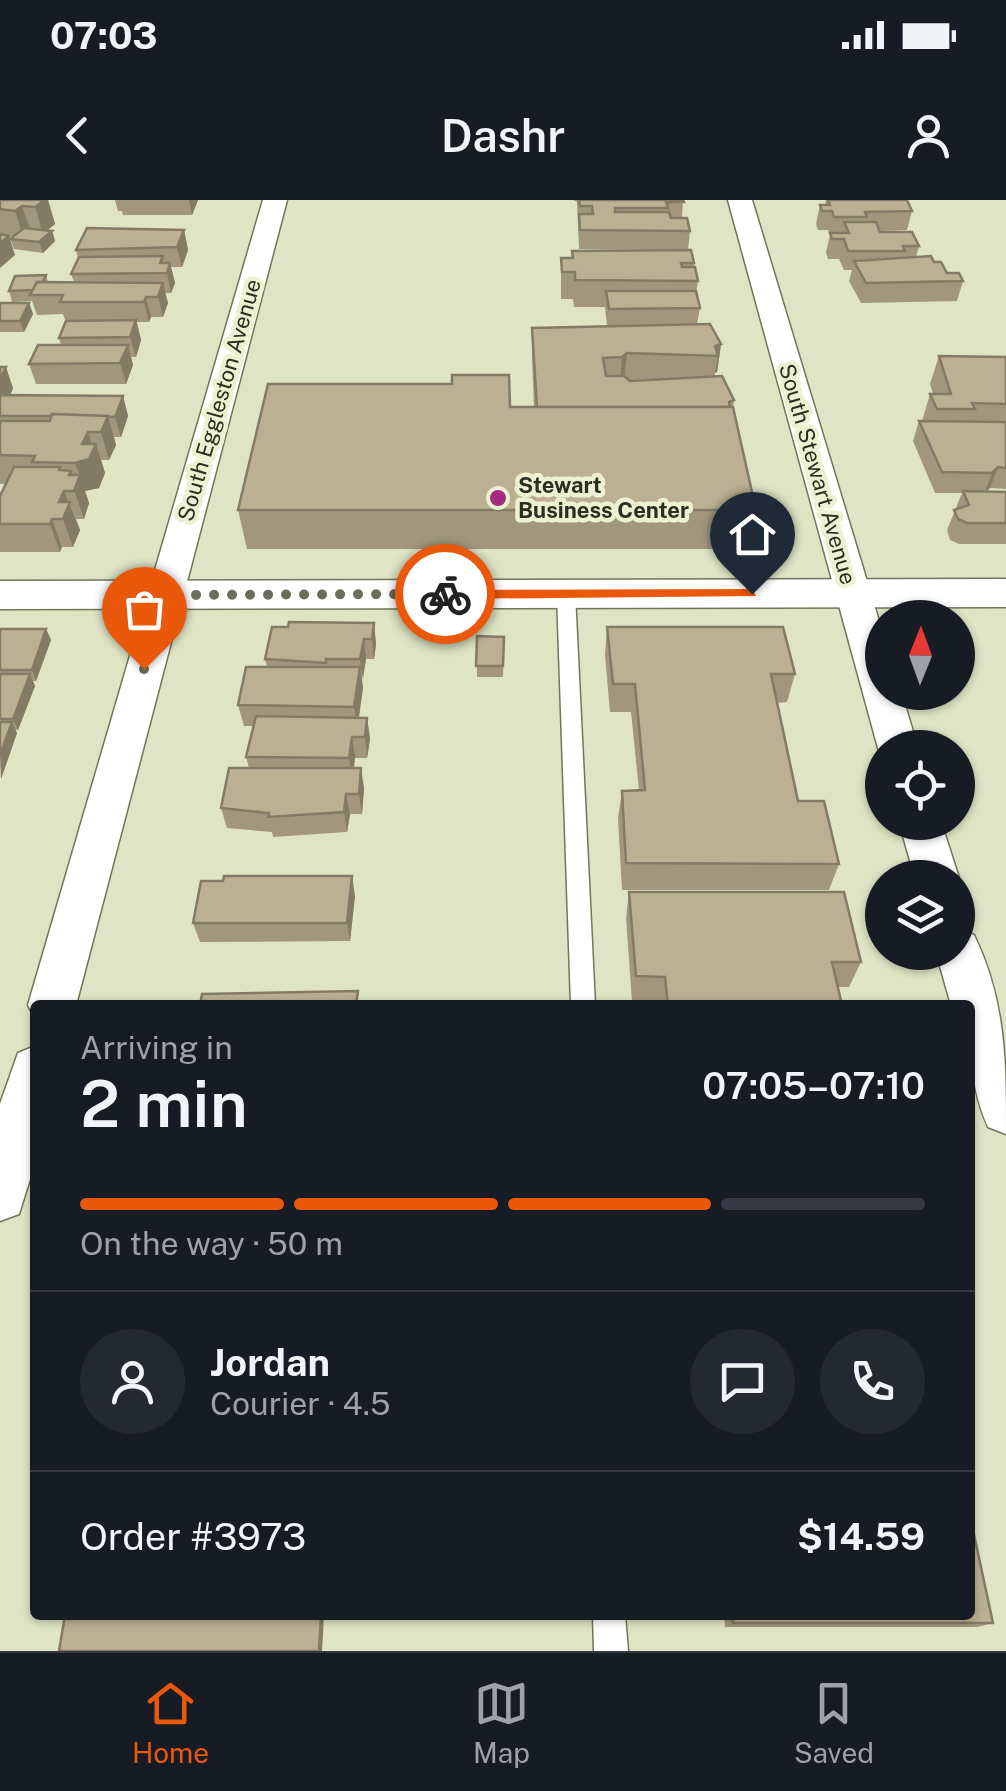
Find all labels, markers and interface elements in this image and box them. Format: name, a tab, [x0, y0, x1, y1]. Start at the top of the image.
text: 07:03	[50, 13, 158, 58]
icon: back	[50, 108, 105, 163]
icon: person	[901, 108, 956, 163]
text: Dashr	[441, 109, 565, 162]
street label: South Eggleston Avenue	[172, 276, 266, 524]
street label: South Stewart Avenue	[774, 361, 862, 587]
place label: Stewart Business Center	[518, 472, 689, 523]
marker: Stewart Business Center	[487, 487, 509, 509]
pin	[710, 492, 795, 595]
icon: home	[725, 507, 780, 562]
courier	[395, 544, 495, 644]
pin	[102, 567, 187, 670]
icon: bike	[418, 567, 473, 622]
icon: bag	[117, 582, 172, 637]
north arrow	[865, 600, 975, 710]
map controls	[865, 600, 975, 970]
button: locate	[865, 730, 975, 840]
button: layers	[865, 860, 975, 970]
text: Arriving in	[80, 1029, 233, 1066]
text: 07:05–07:10	[702, 1063, 925, 1108]
text: 2 min	[80, 1065, 248, 1142]
text: On the way · 50 m	[80, 1225, 343, 1262]
button: person	[80, 1329, 185, 1434]
button: chat	[690, 1329, 795, 1434]
button: phone	[820, 1329, 925, 1434]
text: Jordan	[210, 1340, 330, 1385]
text: Courier · 4.5	[210, 1385, 390, 1422]
text: Order #3973	[80, 1514, 306, 1559]
text: $14.59	[797, 1514, 925, 1559]
tab: Home	[132, 1676, 209, 1769]
tab: Map	[473, 1676, 530, 1769]
tab: Saved	[794, 1676, 874, 1769]

